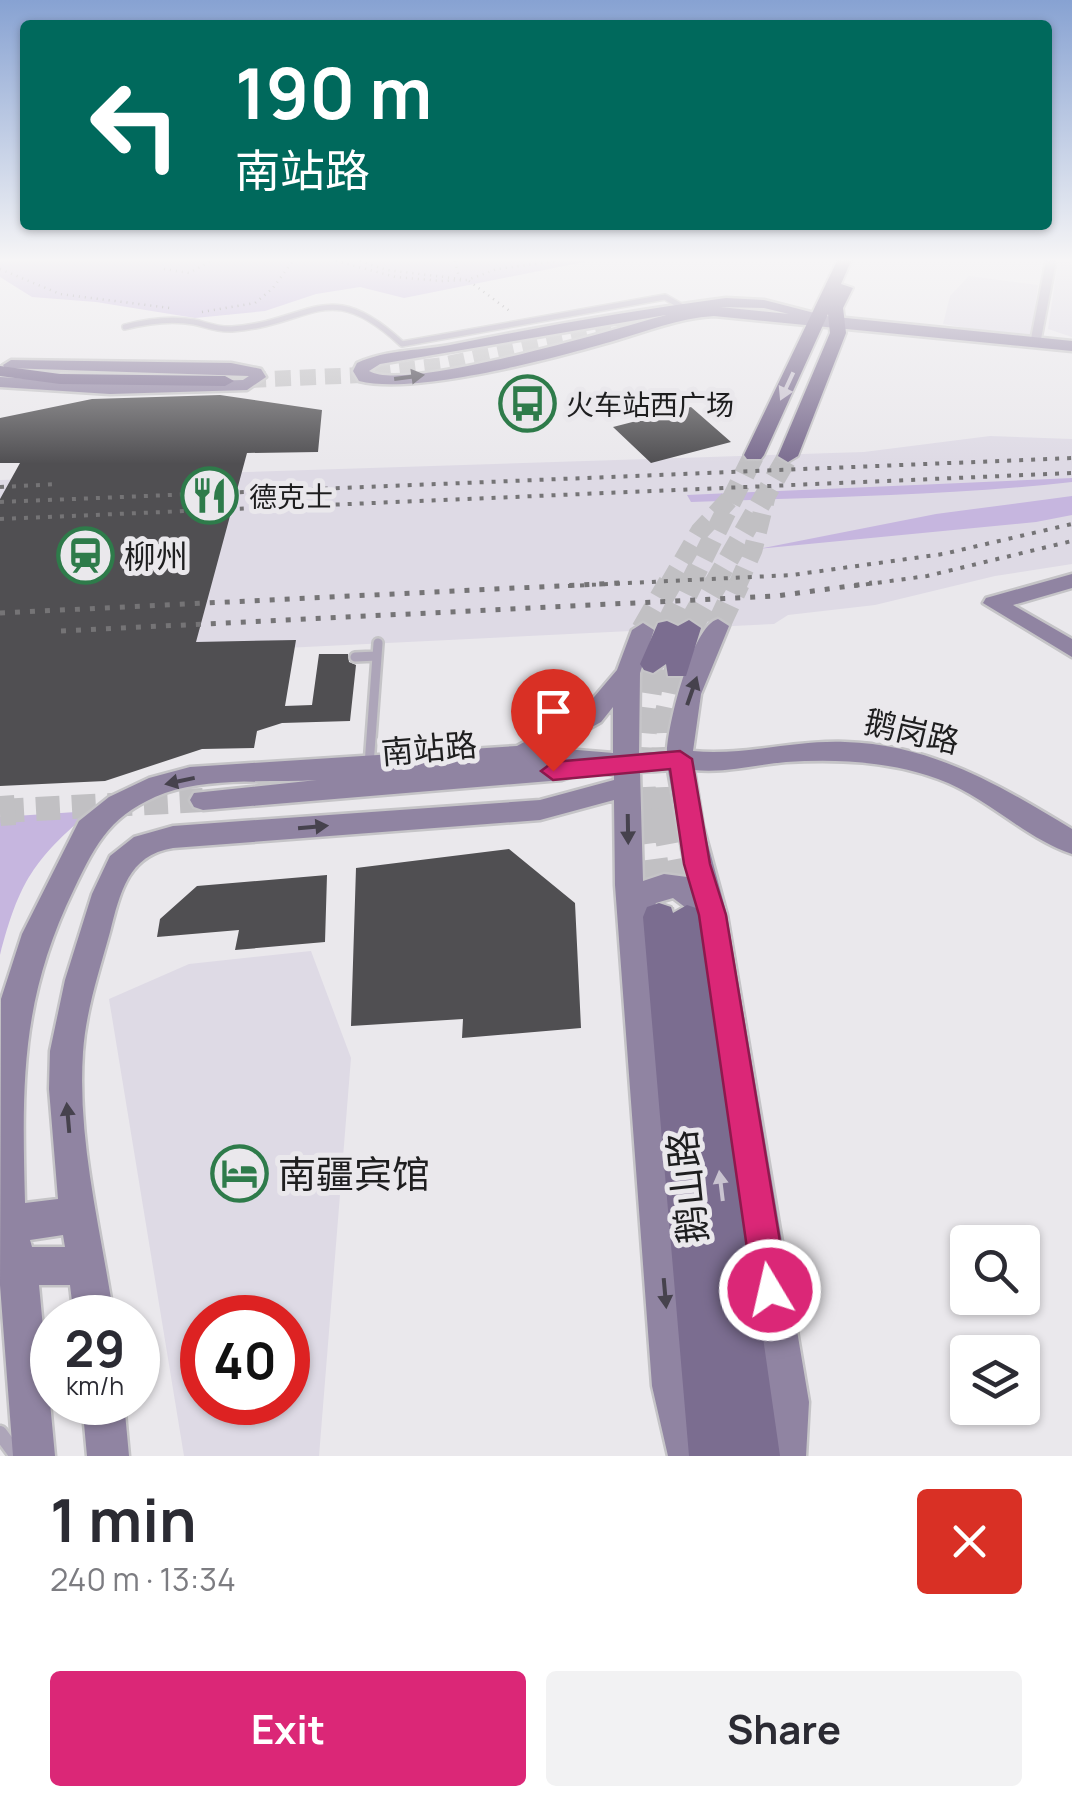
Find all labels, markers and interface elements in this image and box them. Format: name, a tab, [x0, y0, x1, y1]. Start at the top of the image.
text: 190 m	[235, 44, 432, 140]
icon: left	[70, 60, 200, 190]
text: 南站路	[235, 139, 370, 201]
one-way arrow	[394, 368, 426, 384]
one-way arrow	[778, 372, 795, 401]
bus stop icon: 火车站西广场	[497, 374, 557, 434]
place label: 火车站西广场	[566, 385, 734, 423]
restaurant icon: 德克士	[180, 466, 240, 526]
place label: 德克士	[249, 477, 333, 515]
station icon: 柳州	[55, 526, 115, 586]
place label: 柳州	[124, 534, 188, 578]
pin	[511, 669, 596, 772]
one-way arrow	[685, 676, 700, 706]
icon: arrive	[526, 684, 581, 739]
street label: 鹅岗路	[860, 699, 964, 763]
street label: 南站路	[379, 722, 479, 774]
one-way arrow	[164, 773, 195, 789]
one-way arrow	[621, 814, 637, 846]
one-way arrow	[298, 819, 329, 835]
one-way arrow	[59, 1102, 75, 1134]
street label: 鹅山路	[654, 1128, 718, 1246]
hotel icon: 南疆宾馆	[209, 1143, 269, 1203]
place label: 南疆宾馆	[278, 1147, 430, 1199]
one-way arrow	[713, 1169, 729, 1201]
map controls	[950, 1225, 1040, 1425]
button: search	[950, 1225, 1040, 1315]
position arrow	[718, 1238, 822, 1342]
one-way arrow	[657, 1277, 673, 1309]
speed limit sign: 40	[180, 1295, 310, 1425]
text: 29	[65, 1314, 125, 1382]
button: layers	[950, 1335, 1040, 1425]
text: km/h	[66, 1368, 124, 1403]
text: 1 min	[50, 1478, 197, 1560]
button: close	[917, 1489, 1022, 1594]
text: 240 m · 13:34	[50, 1557, 236, 1601]
button: Exit	[50, 1671, 526, 1786]
button: Share	[546, 1671, 1022, 1786]

